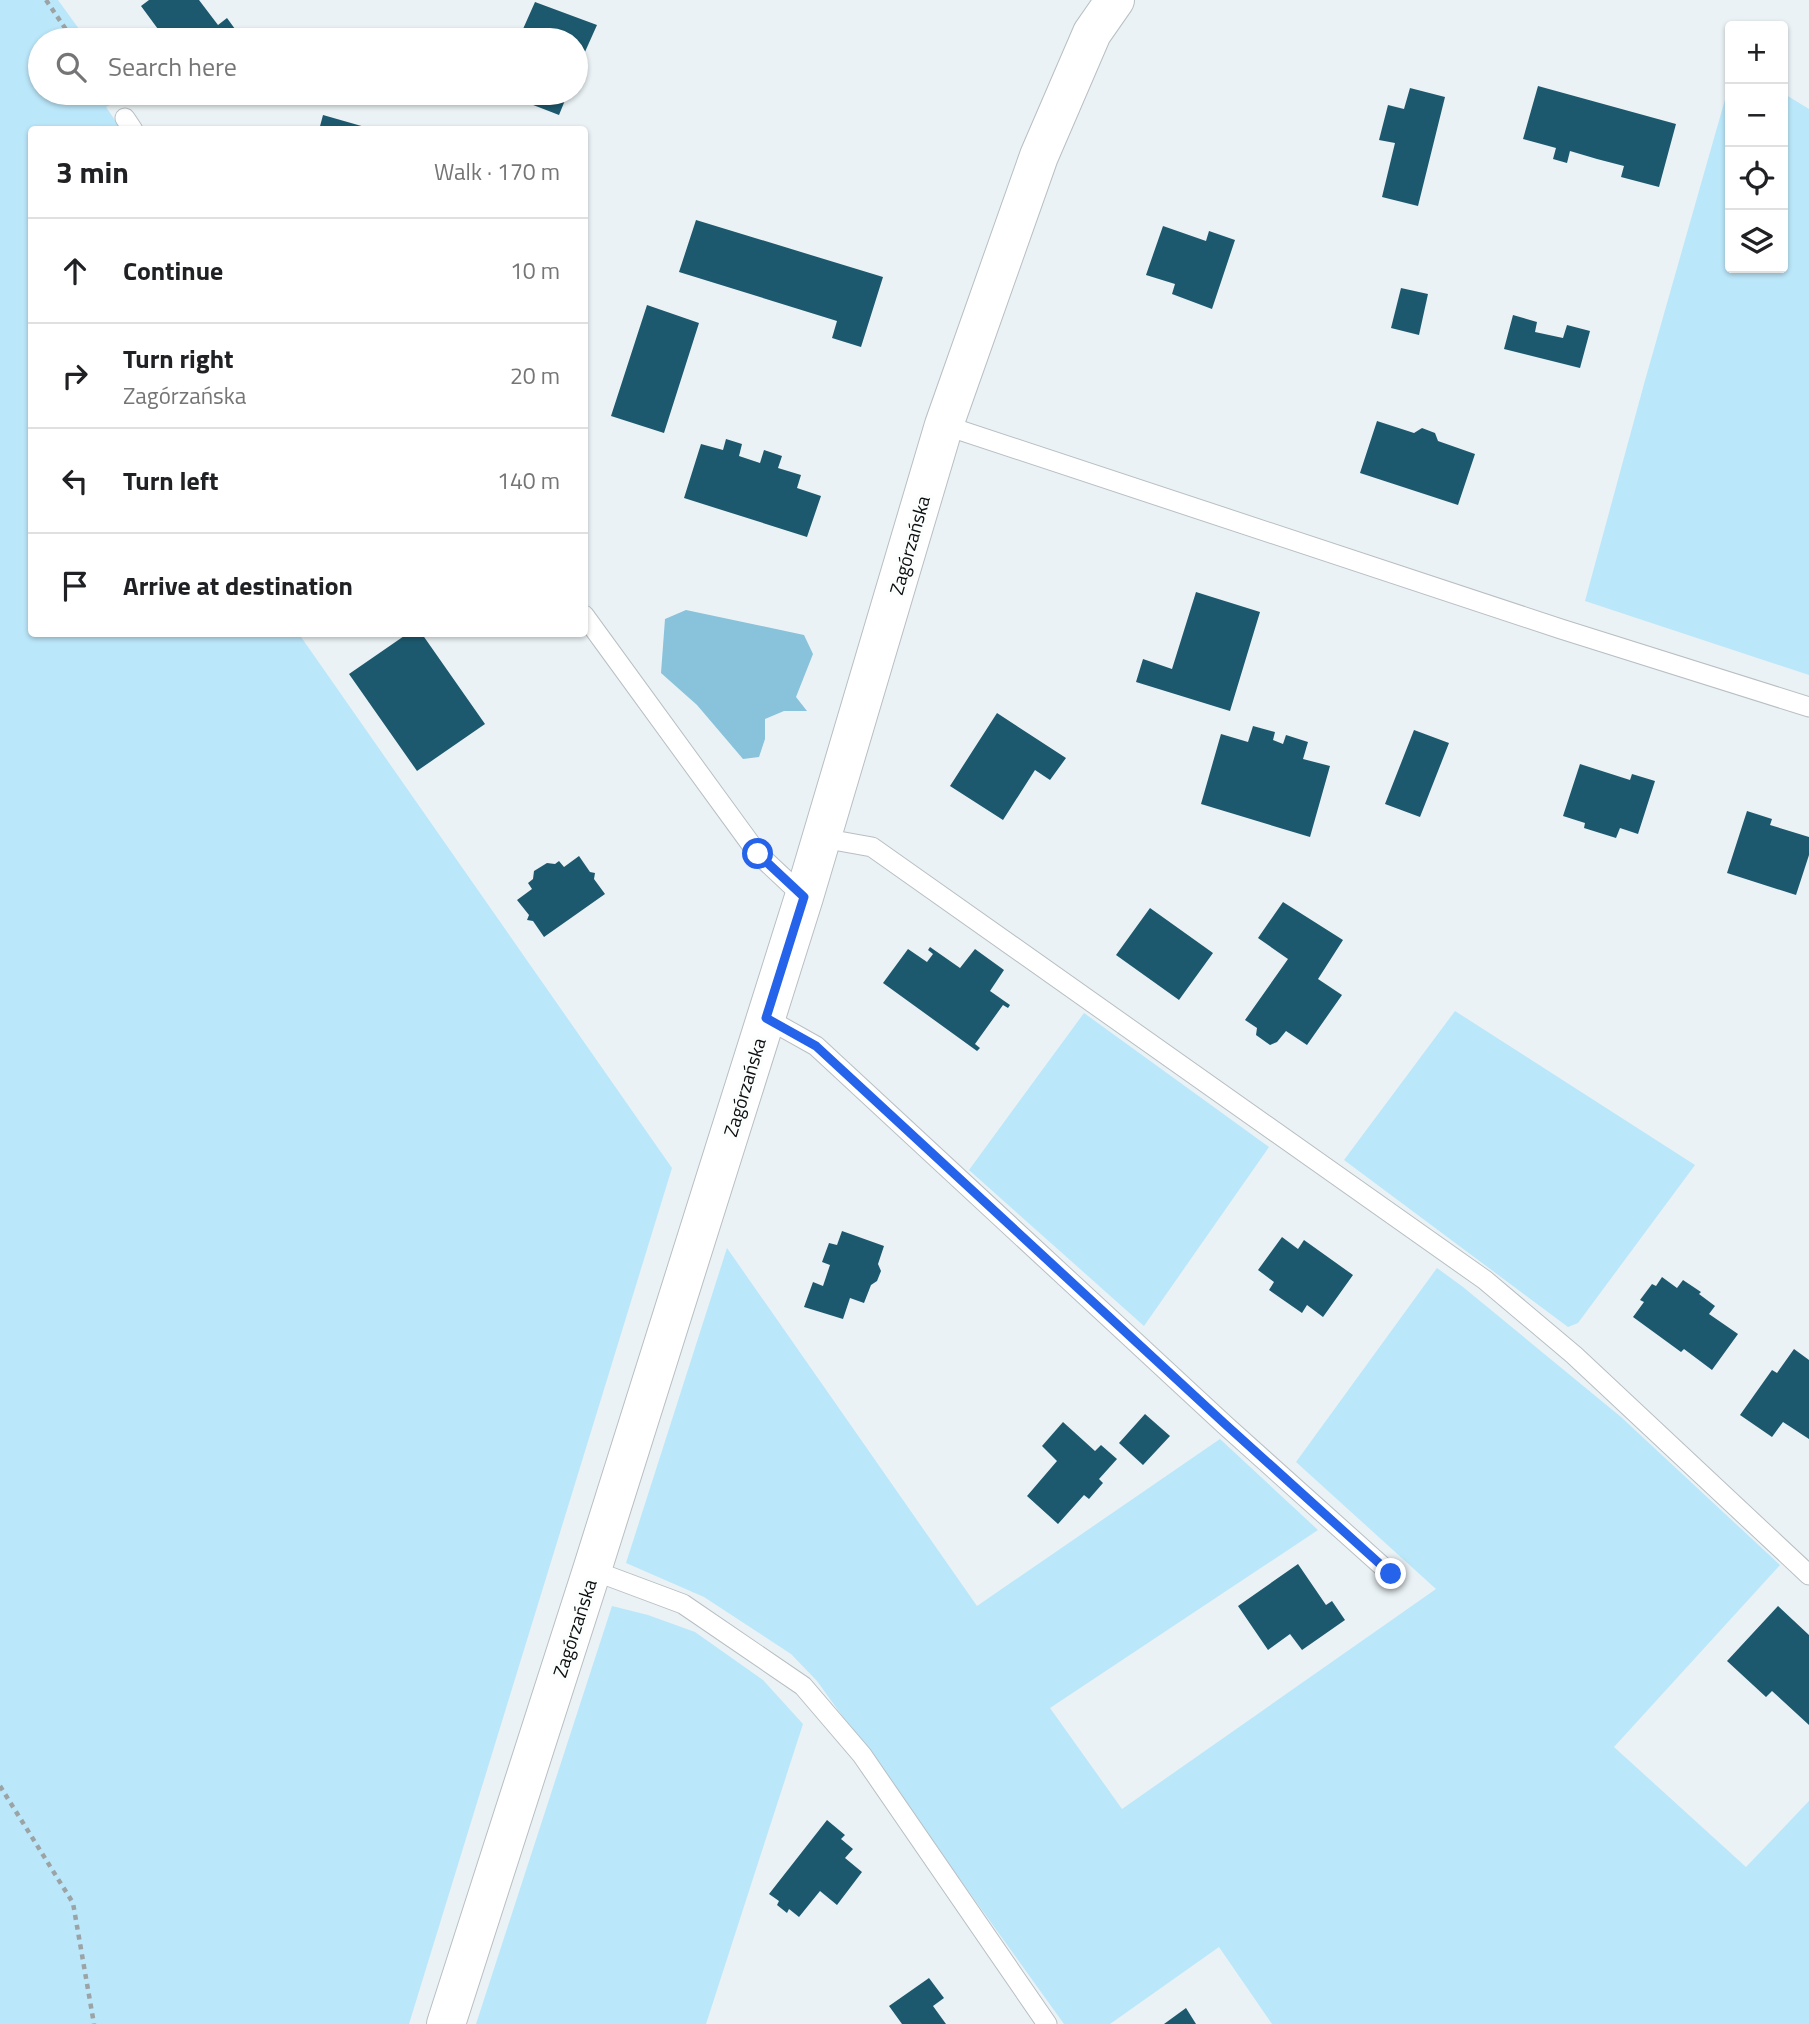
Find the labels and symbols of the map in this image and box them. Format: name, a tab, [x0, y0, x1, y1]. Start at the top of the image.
street label: Zagórzańska	[881, 492, 937, 598]
route start	[742, 838, 773, 869]
street label: Zagórzańska	[715, 1034, 773, 1140]
route end	[1375, 1558, 1406, 1589]
street label: Zagórzańska	[544, 1575, 604, 1681]

